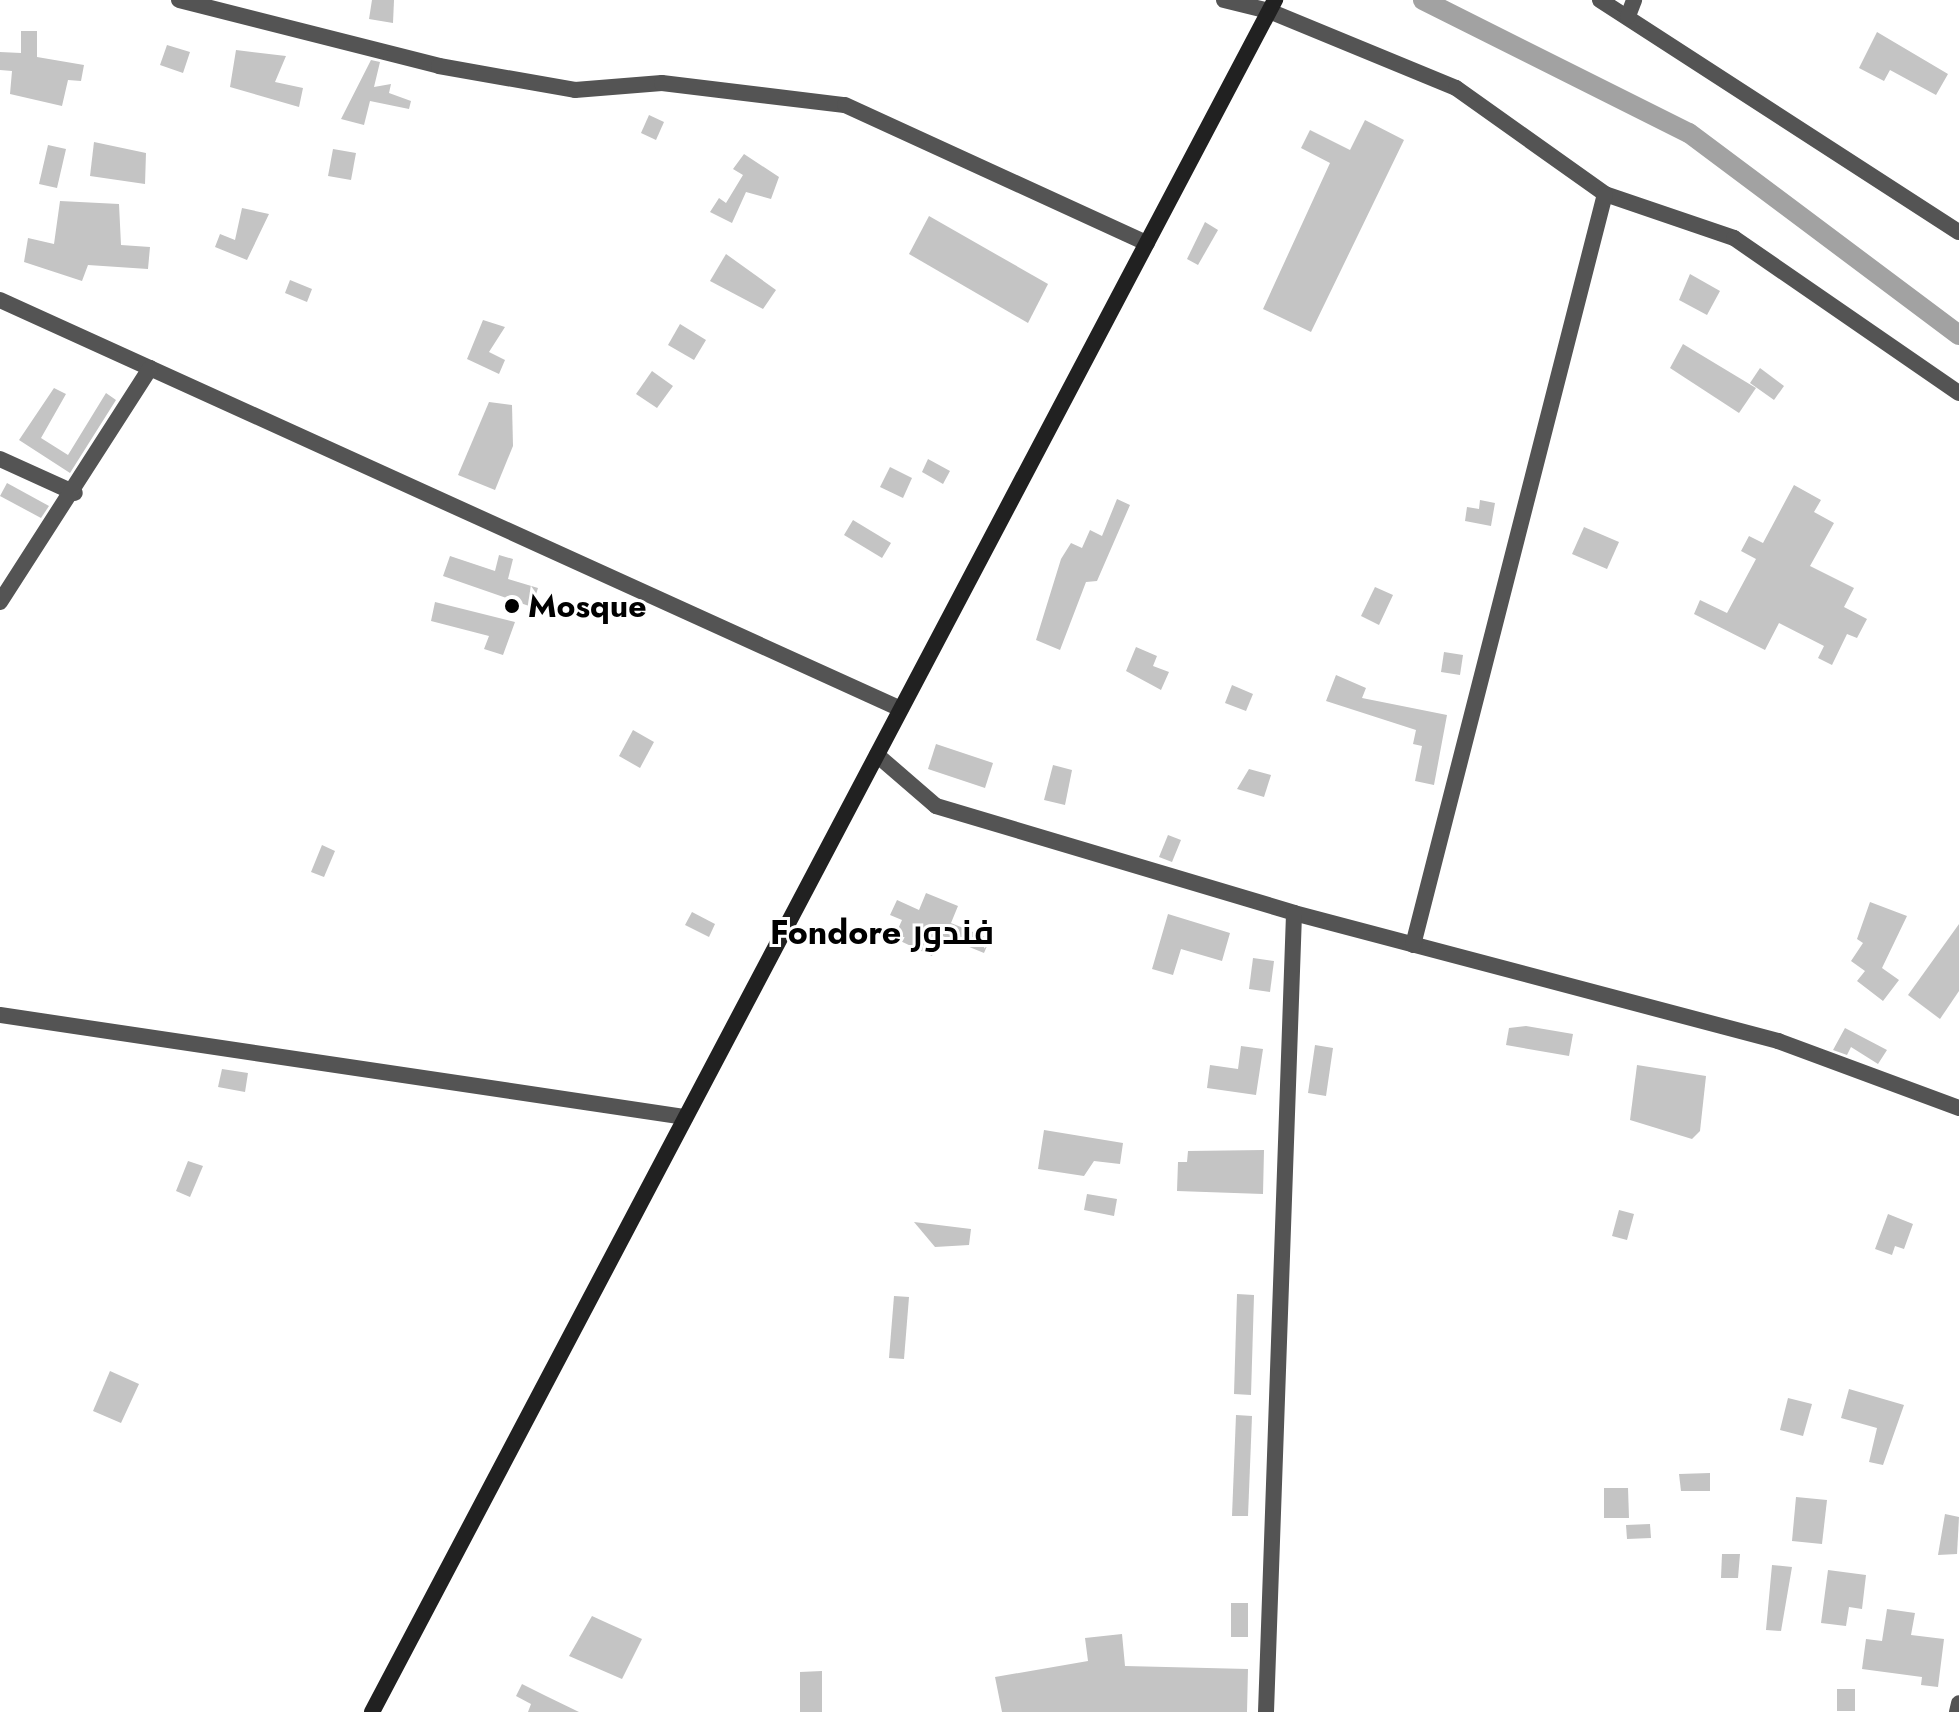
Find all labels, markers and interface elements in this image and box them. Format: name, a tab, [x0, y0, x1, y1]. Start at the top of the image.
place label: Mosque	[528, 587, 646, 625]
marker: Mosque	[503, 597, 521, 615]
district label: Fondore فندور	[770, 913, 994, 953]

